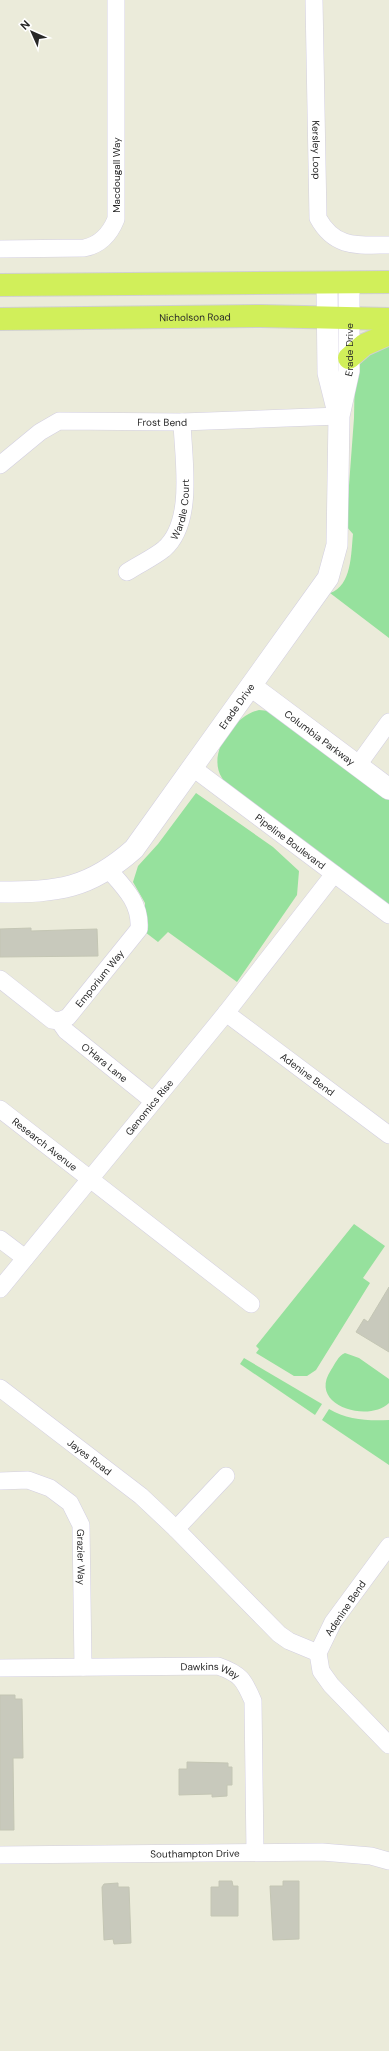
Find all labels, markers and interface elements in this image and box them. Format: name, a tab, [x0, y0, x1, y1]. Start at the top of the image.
north arrow	[12, 12, 52, 52]
text: N	[17, 17, 33, 33]
street label: Kersley Loop	[309, 120, 323, 180]
street label: Macdougall Way	[110, 137, 123, 213]
street label: Nicholson Road	[159, 310, 231, 324]
street label: Erade Drive	[342, 323, 356, 378]
street label: Frost Bend	[137, 416, 187, 429]
street label: Wardle Court	[168, 479, 192, 542]
street label: Erade Drive	[216, 681, 258, 732]
street label: Columbia Parkway	[282, 707, 358, 769]
street label: Pipeline Boulevard	[253, 811, 328, 872]
street label: Emporium Way	[73, 947, 127, 1010]
street label: O'Hara Lane	[79, 1040, 130, 1085]
street label: Adenine Bend	[278, 1050, 337, 1099]
street label: Genomics Rise	[122, 1077, 176, 1138]
street label: Research Avenue	[9, 1115, 80, 1174]
street label: Jayes Road	[65, 1436, 114, 1478]
street label: Grazier Way	[74, 1529, 88, 1585]
street label: Adenine Bend	[322, 1578, 369, 1639]
street label: Dawkins Way	[181, 1660, 243, 1682]
street label: Southampton Drive	[150, 1847, 240, 1861]

